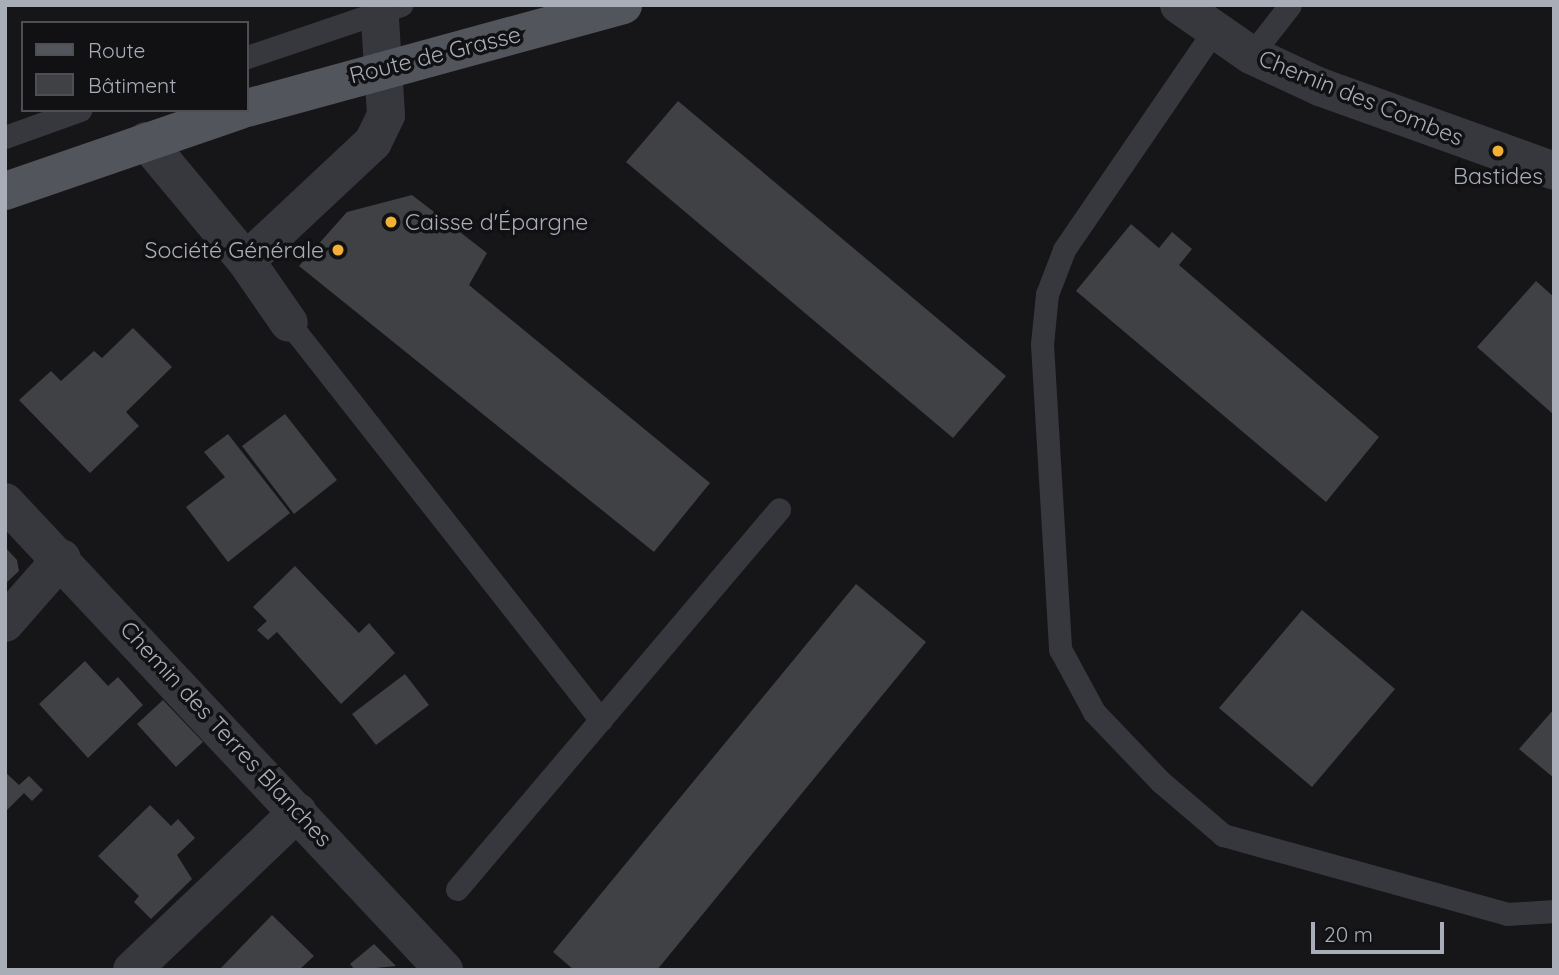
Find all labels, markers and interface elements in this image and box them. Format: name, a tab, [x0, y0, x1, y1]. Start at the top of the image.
street label: Route de Grasse	[347, 20, 523, 90]
legend	[21, 21, 248, 112]
text: Route	[88, 37, 145, 63]
street label: Chemin des Combes	[1255, 44, 1467, 152]
text: Bâtiment	[88, 72, 176, 98]
marker: Bastides	[1490, 143, 1506, 159]
place label: Bastides	[1453, 162, 1543, 190]
place label: Caisse d'Épargne	[405, 208, 588, 236]
marker: Caisse d'Épargne	[383, 214, 399, 230]
place label: Société Générale	[145, 236, 324, 264]
marker: Société Générale	[330, 242, 346, 258]
street label: Chemin des Terres Blanches	[114, 616, 338, 852]
scale bar	[1314, 908, 1447, 952]
text: 20 m	[1324, 921, 1373, 947]

